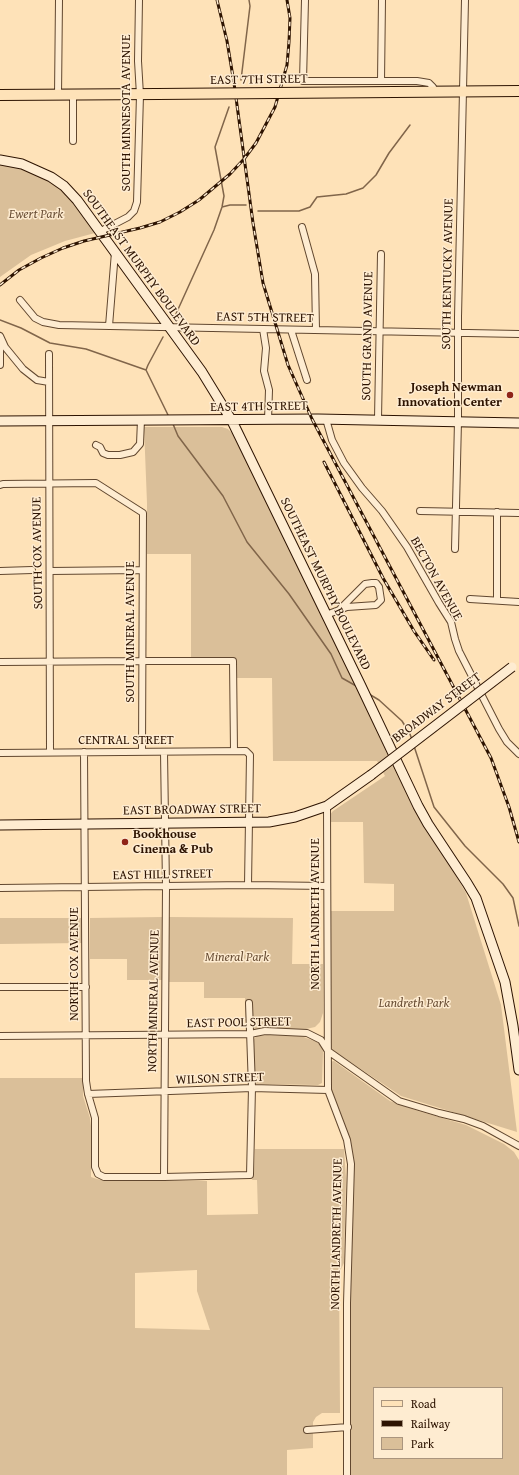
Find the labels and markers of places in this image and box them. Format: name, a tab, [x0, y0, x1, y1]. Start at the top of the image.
place label: Joseph Newman Innovation Center	[397, 380, 502, 411]
marker: Joseph Newman Innovation Center	[505, 390, 515, 400]
place label: Bookhouse Cinema & Pub	[133, 827, 213, 858]
marker: Bookhouse Cinema & Pub	[120, 837, 130, 847]

